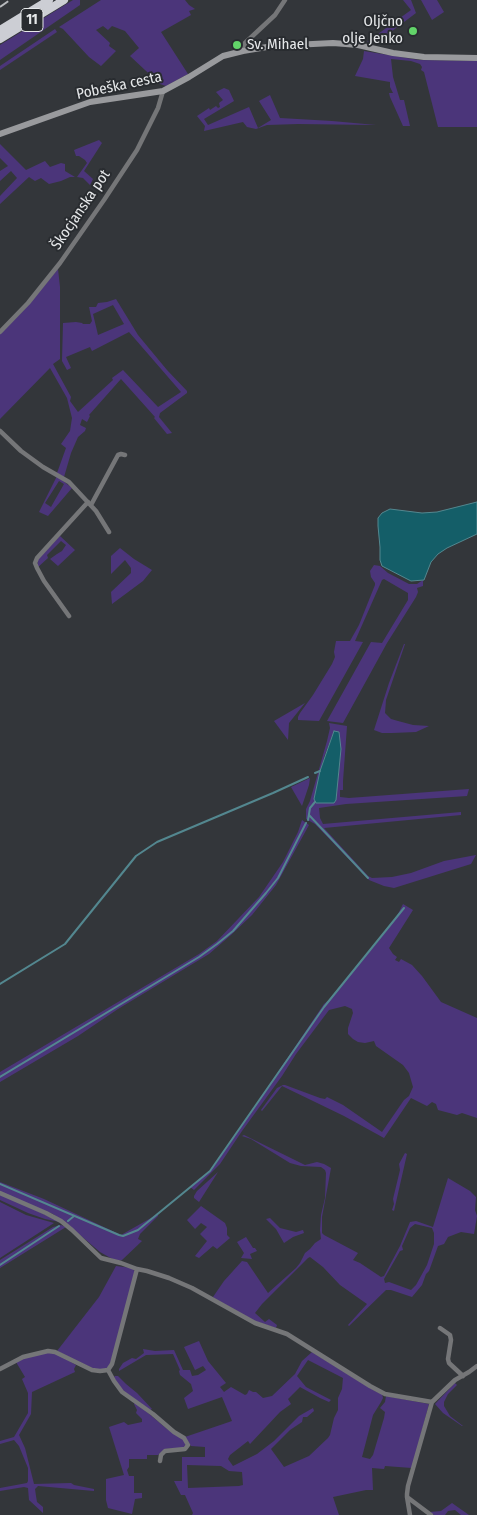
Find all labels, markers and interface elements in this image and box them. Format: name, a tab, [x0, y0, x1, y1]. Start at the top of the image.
road number: 11	[21, 8, 43, 32]
place label: Oljčno olje Jenko	[342, 13, 403, 48]
marker: Oljčno olje Jenko	[407, 25, 419, 37]
place label: Sv. Mihael	[247, 36, 308, 54]
marker: Sv. Mihael	[231, 39, 243, 51]
street label: Pobeška cesta	[75, 68, 163, 104]
street label: Škocjanska pot	[48, 167, 114, 253]

